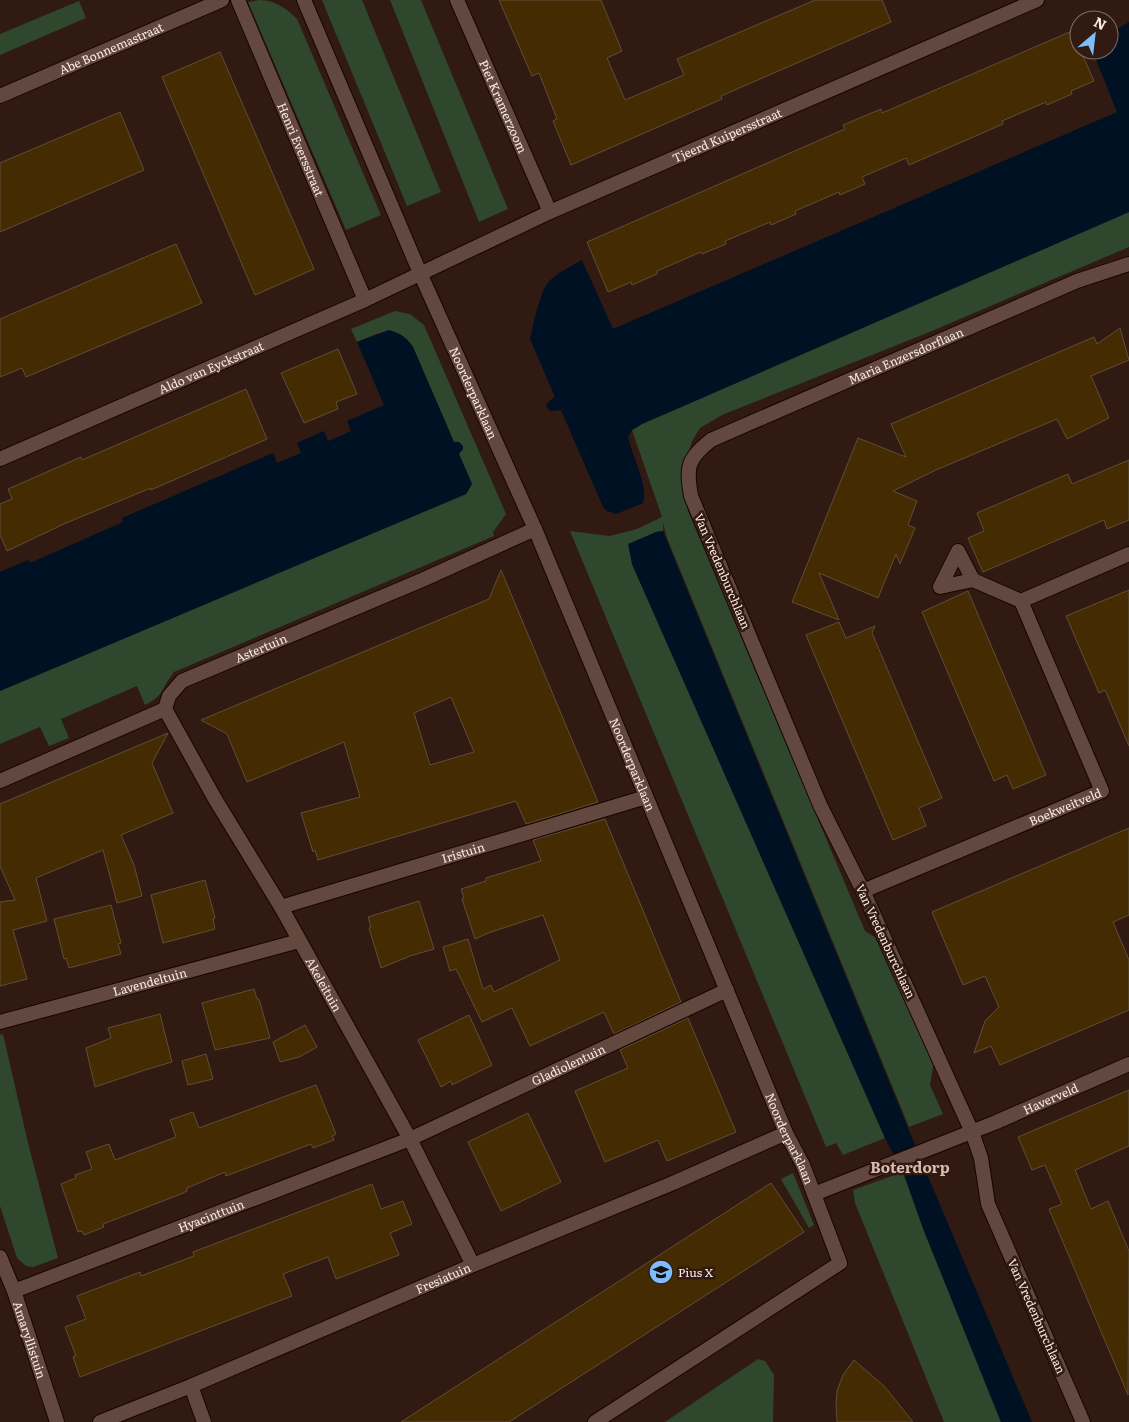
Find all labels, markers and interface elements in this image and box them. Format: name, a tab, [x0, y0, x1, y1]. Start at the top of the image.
north arrow	[1069, 10, 1119, 60]
text: N	[1091, 11, 1111, 34]
street label: Abe Bonnemastraat	[56, 17, 166, 79]
street label: Piet Kramerzoom	[475, 57, 532, 156]
street label: Henri Eversstraat	[273, 99, 329, 199]
street label: Tjeerd Kuipersstraat	[669, 103, 785, 167]
street label: Maria Enzersdorflaan	[845, 322, 966, 388]
street label: Aldo van Eyckstraat	[155, 336, 267, 398]
street label: Noorderparklaan	[445, 344, 502, 442]
street label: Van Vredenburchlaan	[690, 510, 756, 632]
street label: Astertuin	[232, 629, 290, 667]
street label: Noorderparklaan	[605, 715, 660, 814]
street label: Boekweitveld	[1026, 783, 1105, 830]
street label: Iristuin	[439, 837, 487, 867]
street label: Van Vredenburchlaan	[852, 881, 920, 1001]
street label: Akeleituin	[302, 954, 347, 1015]
street label: Lavendeltuin	[111, 963, 189, 1000]
street label: Gladiolentuin	[528, 1040, 608, 1090]
street label: Haverveld	[1020, 1078, 1081, 1118]
street label: Noorderparklaan	[761, 1090, 819, 1187]
district label: Boterdorp	[870, 1155, 950, 1178]
street label: Hyacinttuin	[175, 1195, 247, 1236]
street label: Van Vredenburchlaan	[1003, 1256, 1071, 1377]
street label: Fresiatuin	[412, 1258, 473, 1298]
school or university icon: Pius X	[648, 1259, 674, 1285]
place label: Pius X	[678, 1263, 714, 1281]
street label: Amaryllistuin	[9, 1299, 51, 1381]

